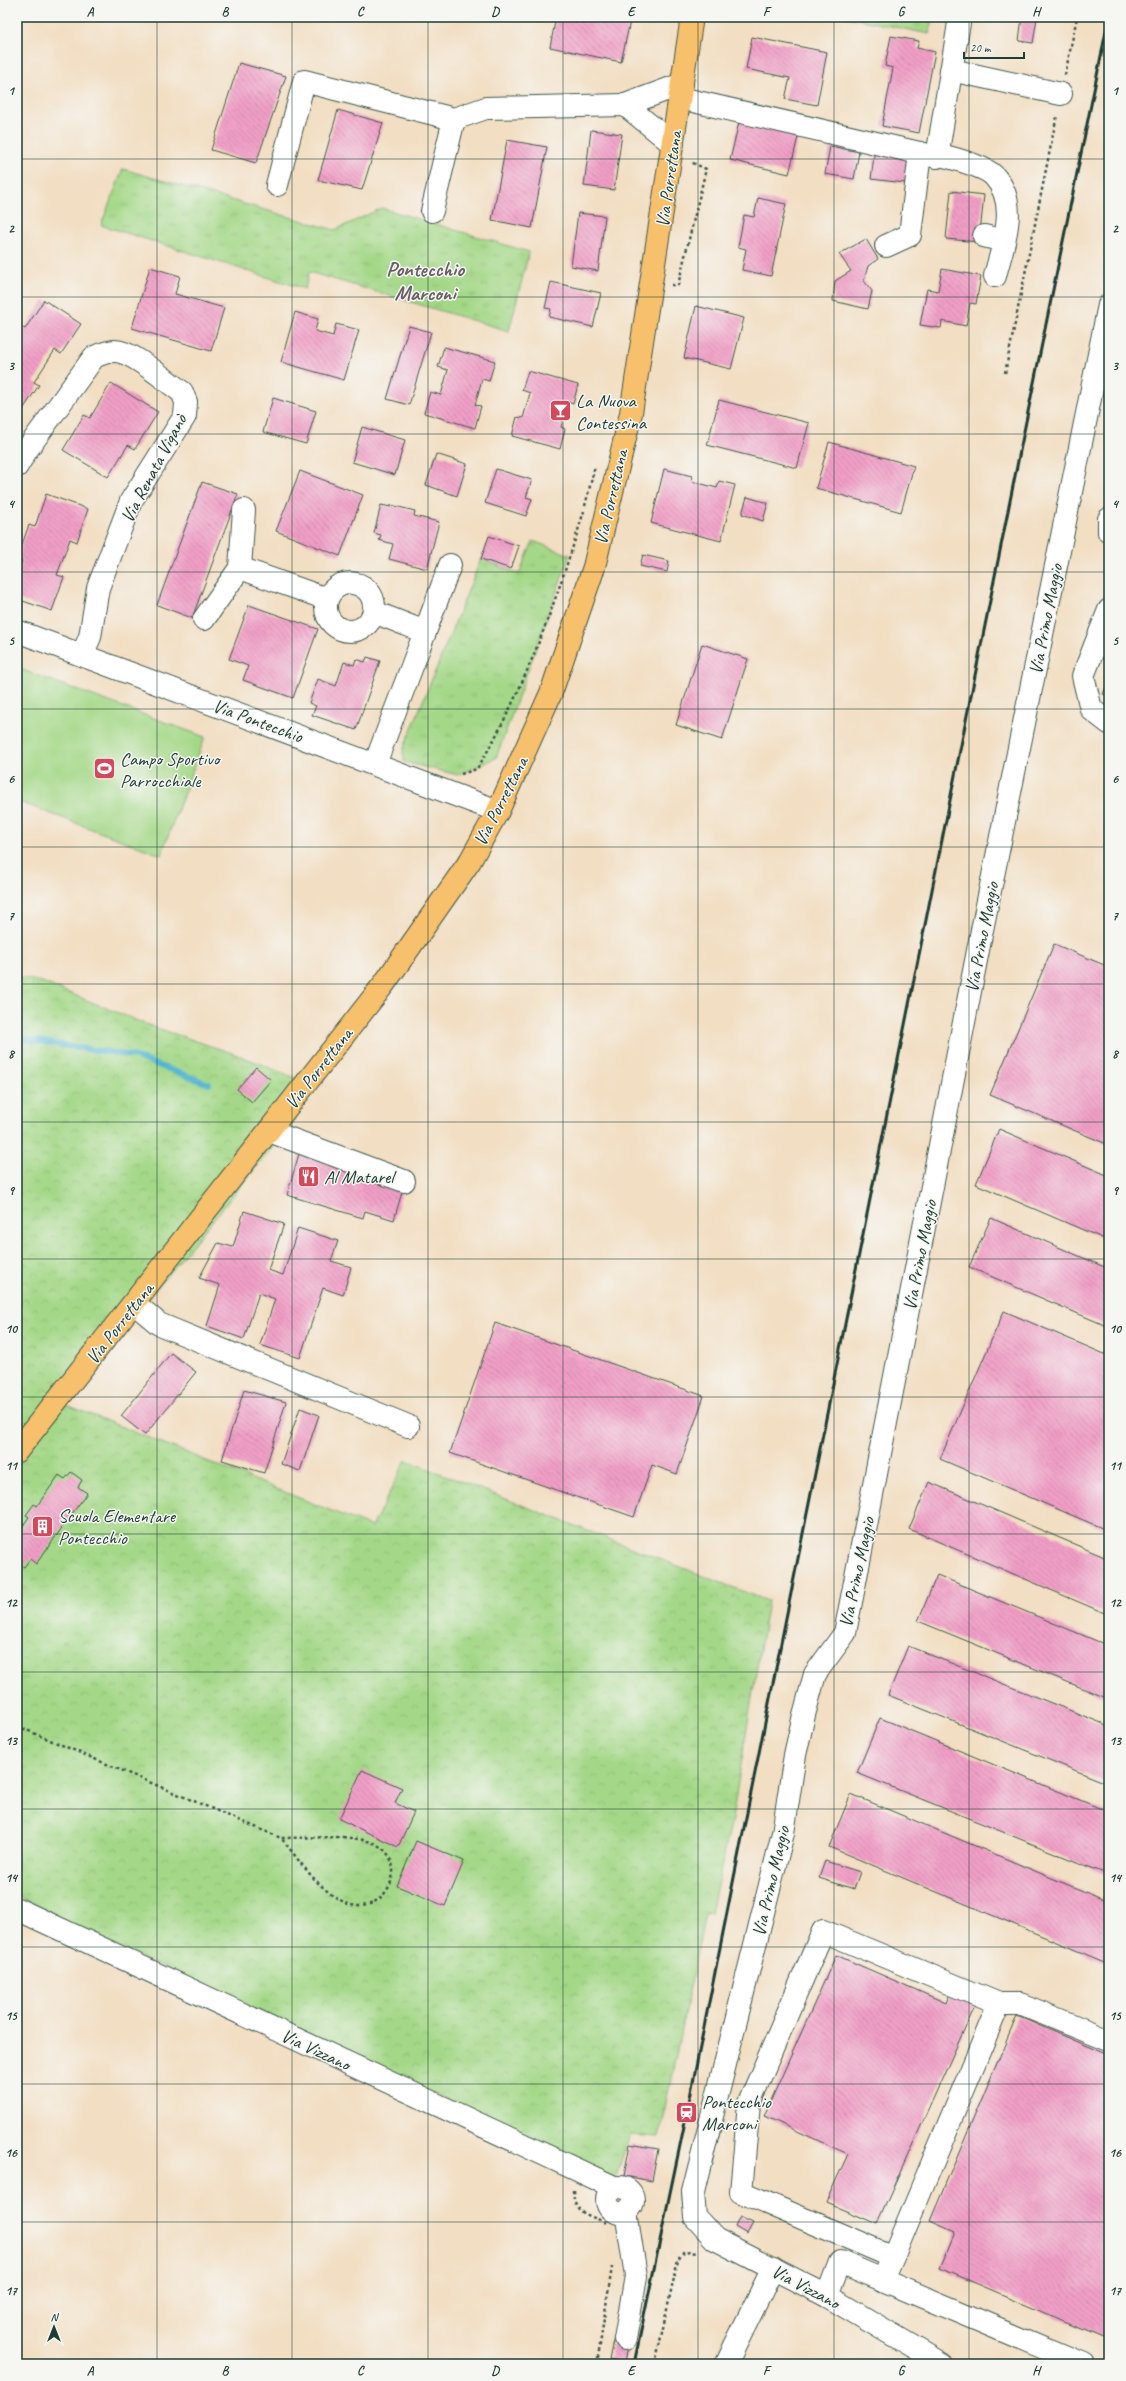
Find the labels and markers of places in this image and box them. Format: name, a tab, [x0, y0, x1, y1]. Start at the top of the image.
place label: La Nuova Contessina	[576, 389, 648, 435]
bar icon: La Nuova Contessina	[548, 398, 574, 424]
place label: Campo Sportivo Parrocchiale	[120, 747, 221, 793]
sports icon: Campo Sportivo Parrocchiale	[92, 756, 118, 782]
restaurant icon: Al Matarel	[296, 1163, 322, 1189]
place label: Al Matarel	[324, 1165, 397, 1189]
place label: Scuola Elementare Pontecchio	[58, 1504, 177, 1550]
building icon: Scuola Elementare Pontecchio	[30, 1513, 56, 1539]
place label: Pontecchio Marconi	[702, 2090, 772, 2136]
station icon: Pontecchio Marconi	[674, 2099, 700, 2125]

